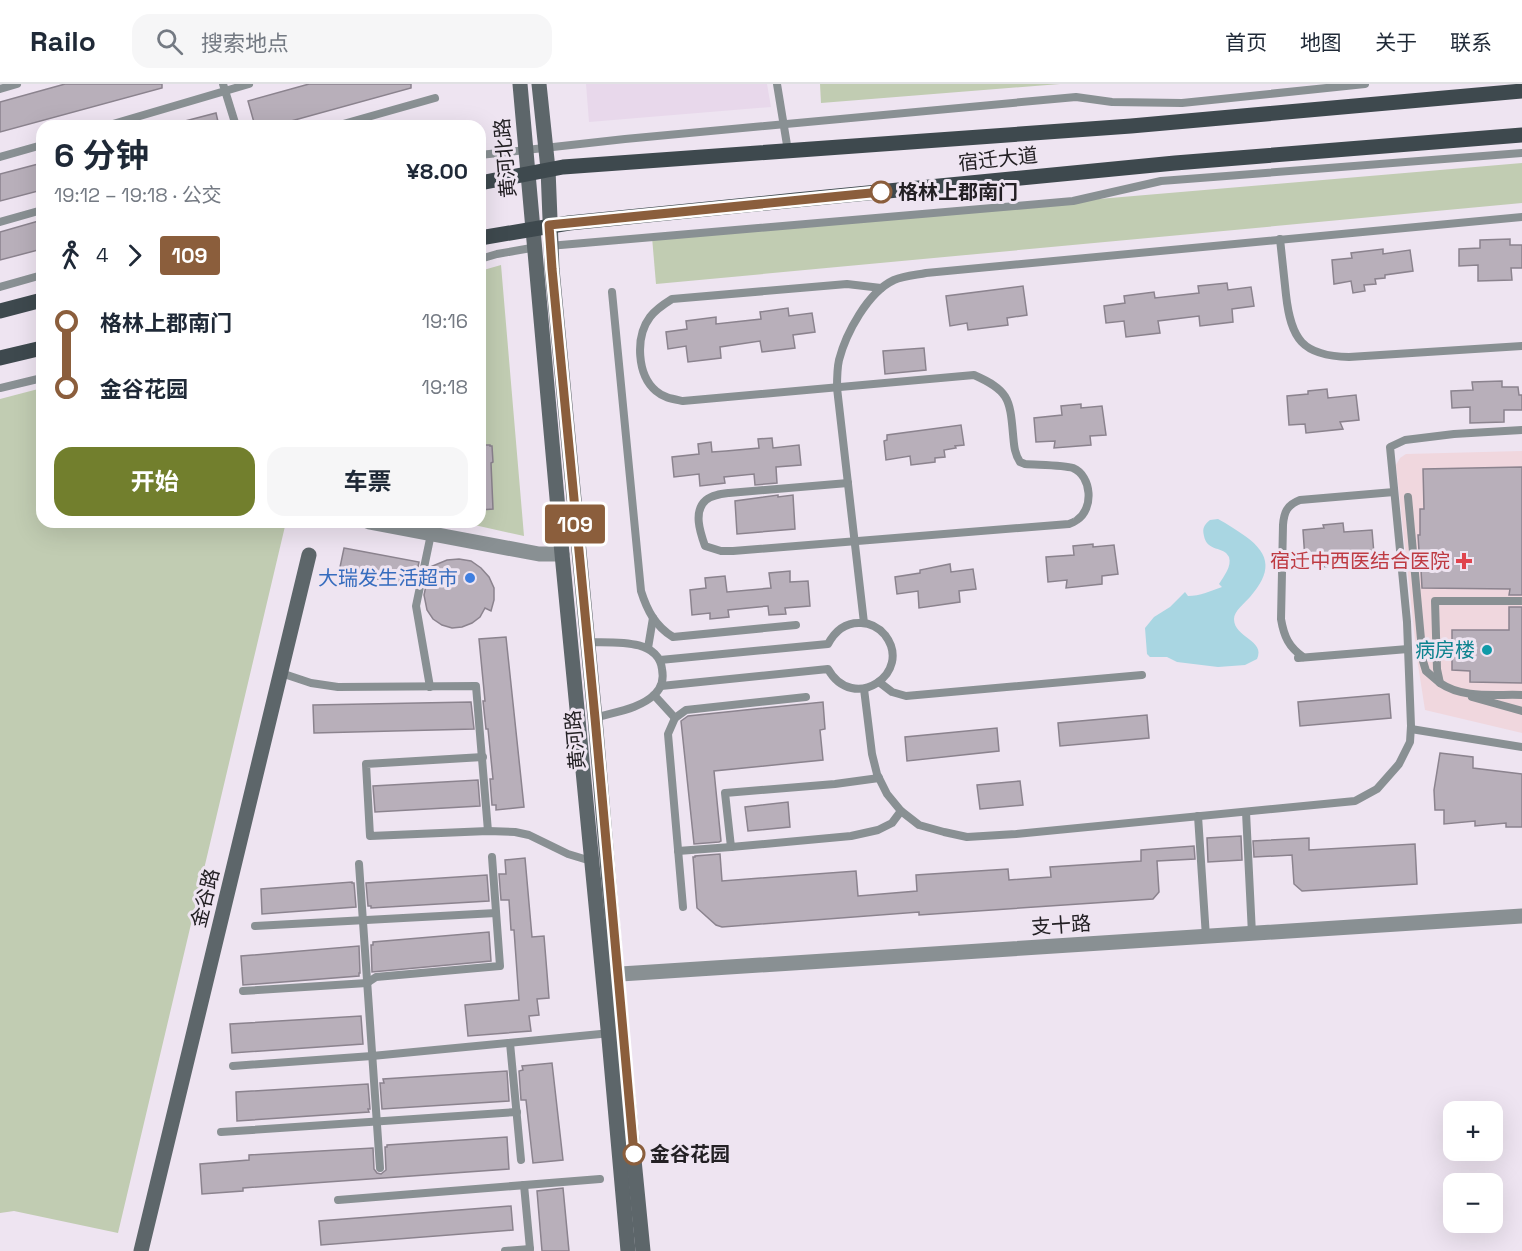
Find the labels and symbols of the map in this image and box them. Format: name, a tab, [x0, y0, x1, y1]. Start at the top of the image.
street label: 黄河北路	[489, 117, 521, 199]
street label: 宿迁大道	[957, 142, 1039, 176]
place label: 格林上郡南门	[898, 179, 1018, 205]
marker: 格林上郡南门	[870, 181, 892, 203]
line badge: 109	[540, 504, 610, 544]
place label: 宿迁中西医结合医院	[1270, 548, 1450, 574]
marker: 宿迁中西医结合医院	[1455, 552, 1473, 570]
place label: 大瑞发生活超市	[318, 565, 458, 591]
marker: 大瑞发生活超市	[463, 571, 477, 585]
place label: 病房楼	[1415, 637, 1475, 663]
marker: 病房楼	[1480, 643, 1494, 657]
street label: 黄河路	[559, 709, 591, 771]
street label: 金谷路	[185, 866, 225, 930]
street label: 支十路	[1030, 910, 1092, 940]
place label: 金谷花园	[650, 1141, 730, 1167]
marker: 金谷花园	[623, 1143, 645, 1165]

